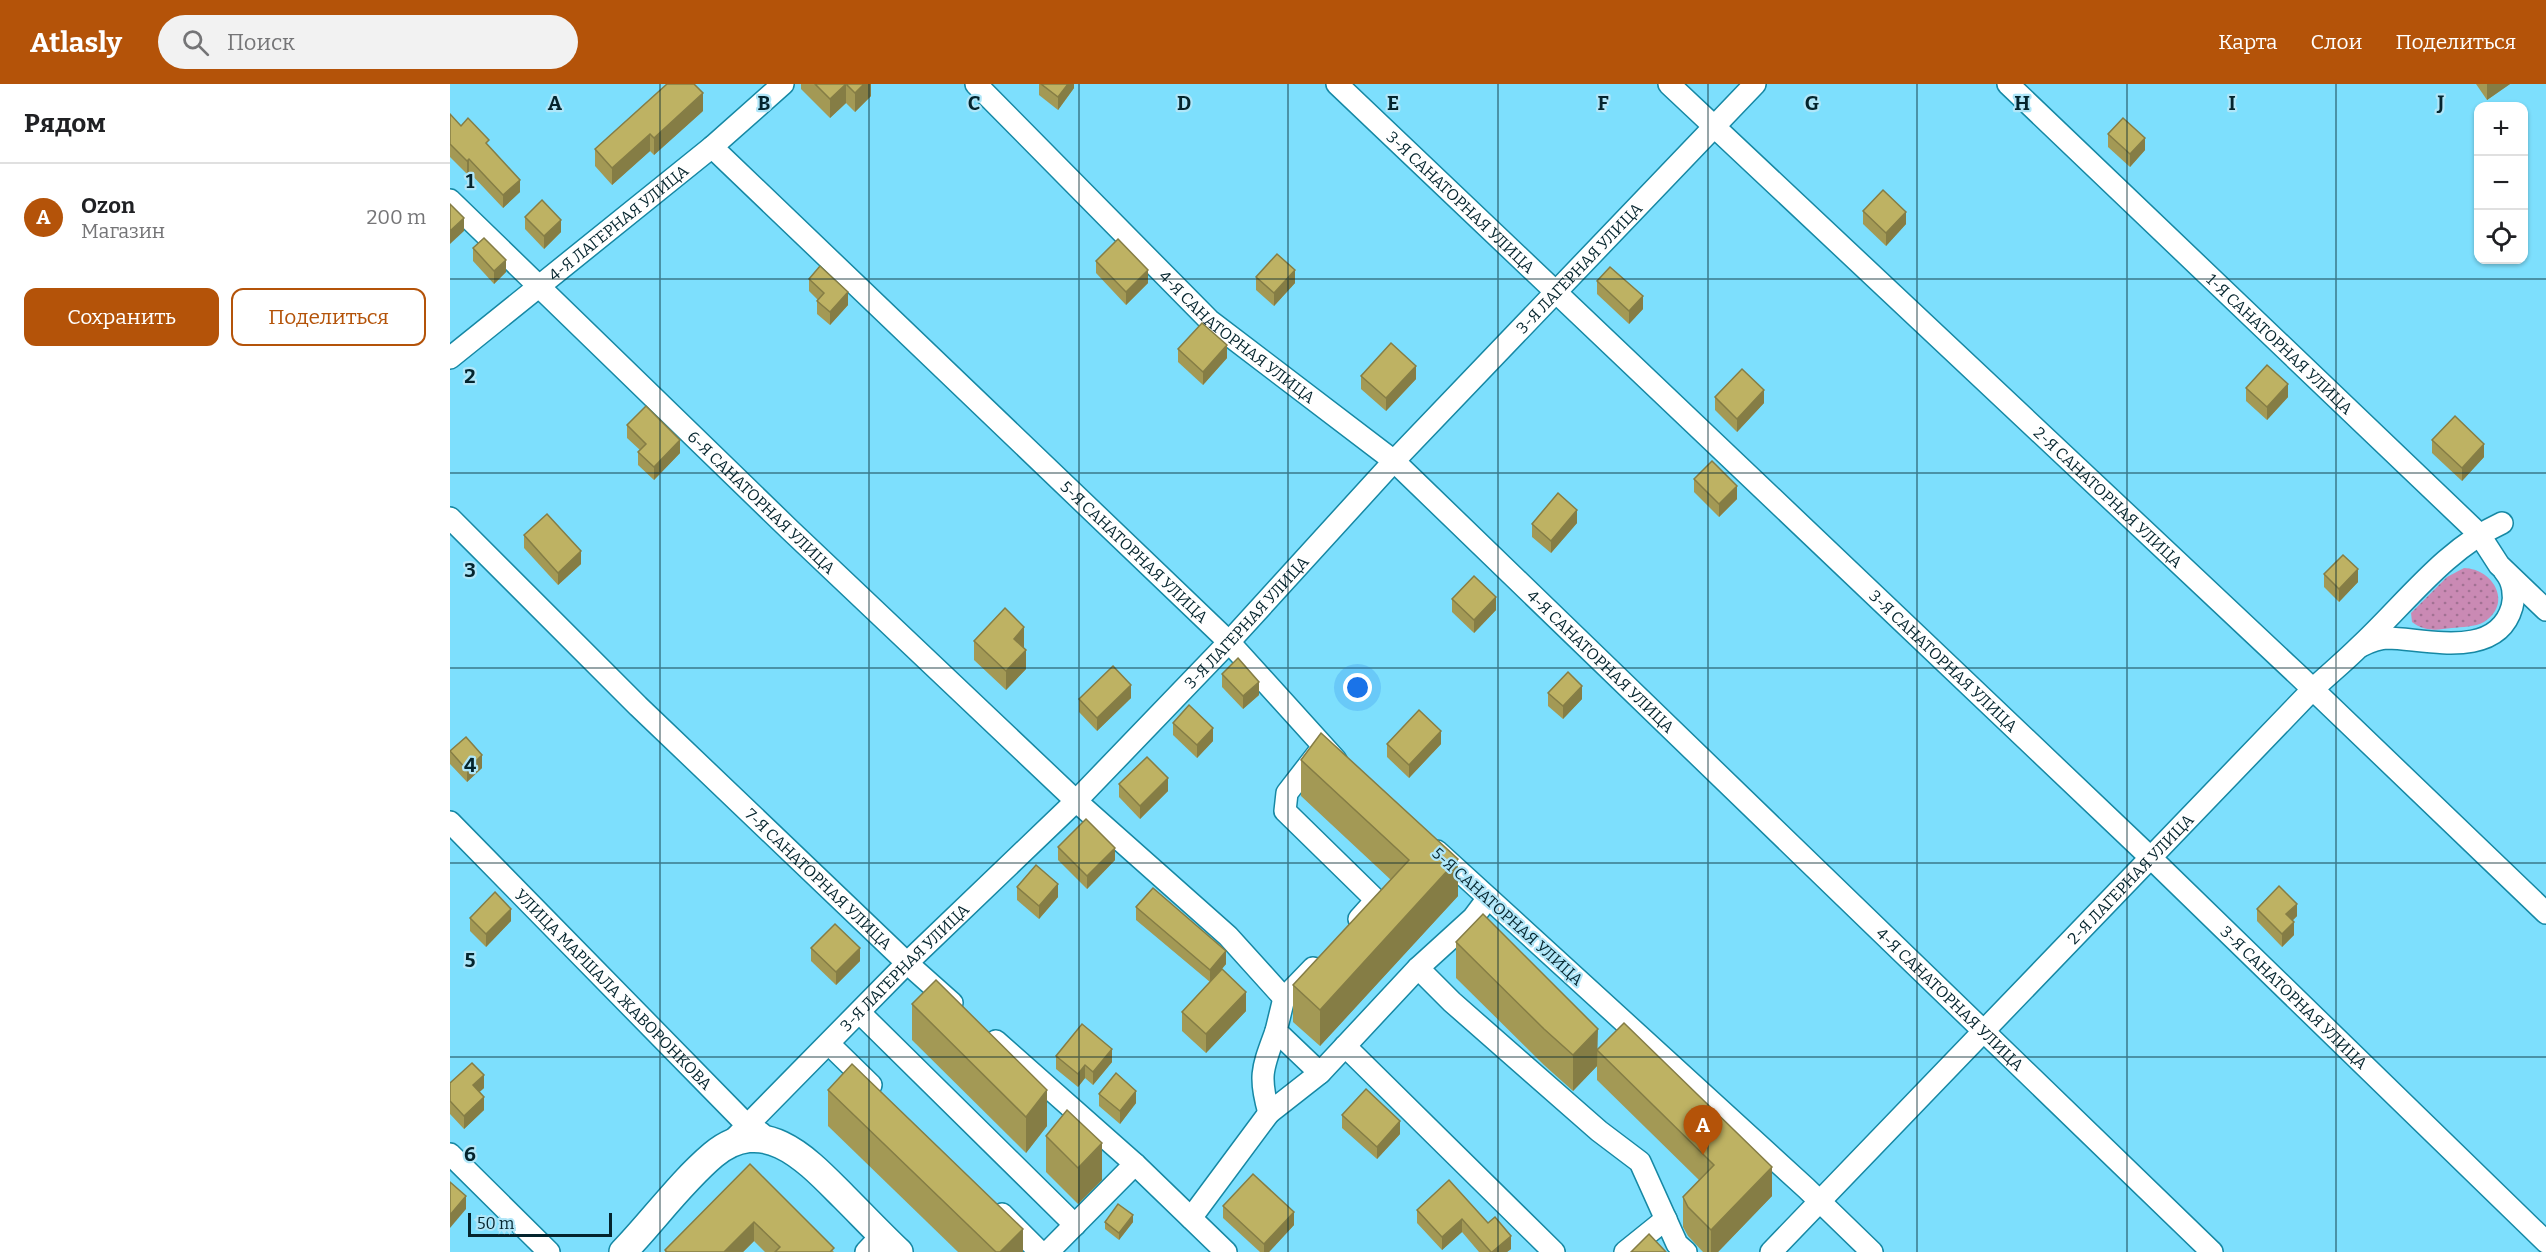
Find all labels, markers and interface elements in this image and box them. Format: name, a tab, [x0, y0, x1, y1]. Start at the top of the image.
search box	[158, 15, 578, 69]
text: Atlasly	[30, 26, 122, 59]
icon: search	[179, 26, 212, 59]
text: Поиск	[227, 29, 295, 56]
text: Карта	[2218, 29, 2277, 55]
text: Слои	[2310, 29, 2362, 55]
text: Поделиться	[2395, 29, 2516, 55]
text: A	[548, 91, 563, 115]
text: B	[758, 91, 771, 115]
text: C	[968, 91, 980, 115]
text: D	[1177, 91, 1191, 115]
text: E	[1387, 91, 1399, 115]
text: F	[1597, 91, 1609, 115]
text: G	[1805, 91, 1819, 115]
text: H	[2014, 91, 2030, 115]
text: I	[2228, 91, 2236, 115]
text: J	[2437, 91, 2445, 115]
map controls	[2474, 102, 2528, 264]
button: +	[2474, 102, 2528, 156]
text: Рядом	[24, 108, 106, 139]
street label: 3-Я САНАТОРНАЯ УЛИЦА	[1383, 127, 1539, 277]
button: −	[2474, 156, 2528, 210]
street label: 4-Я ЛАГЕРНАЯ УЛИЦА	[545, 161, 693, 285]
text: 1	[466, 169, 475, 193]
text: Ozon	[81, 192, 135, 219]
street label: 3-Я ЛАГЕРНАЯ УЛИЦА	[1512, 198, 1647, 337]
text: A	[36, 205, 51, 229]
text: 200 m	[366, 205, 426, 229]
button: locate	[2474, 210, 2528, 264]
text: Магазин	[81, 219, 165, 243]
street label: 4-Я САНАТОРНАЯ УЛИЦА	[1155, 266, 1319, 408]
street label: 1-Я САНАТОРНАЯ УЛИЦА	[2203, 270, 2357, 419]
button: Сохранить	[24, 288, 219, 346]
button: Поделиться	[231, 288, 426, 346]
text: 2	[464, 364, 476, 388]
street label: 2-Я САНАТОРНАЯ УЛИЦА	[2030, 423, 2187, 572]
street label: 6-Я САНАТОРНАЯ УЛИЦА	[684, 427, 839, 578]
street label: 5-Я САНАТОРНАЯ УЛИЦА	[1057, 477, 1212, 627]
street label: 3-Я ЛАГЕРНАЯ УЛИЦА	[1181, 552, 1313, 692]
text: 3	[464, 558, 476, 582]
street label: 4-Я САНАТОРНАЯ УЛИЦА	[1523, 586, 1679, 737]
street label: 3-Я САНАТОРНАЯ УЛИЦА	[1865, 586, 2022, 736]
your location	[1343, 673, 1372, 702]
text: 4	[464, 753, 476, 777]
street label: 7-Я САНАТОРНАЯ УЛИЦА	[741, 805, 896, 954]
street label: 2-Я ЛАГЕРНАЯ УЛИЦА	[2064, 810, 2198, 948]
street label: 5-Я САНАТОРНАЯ УЛИЦА	[1428, 844, 1588, 990]
street label: УЛИЦА МАРШАЛА ЖАВОРОНКОВА	[511, 885, 716, 1094]
street label: 3-Я ЛАГЕРНАЯ УЛИЦА	[836, 899, 974, 1035]
street label: 3-Я САНАТОРНАЯ УЛИЦА	[2217, 922, 2372, 1074]
street label: 4-Я САНАТОРНАЯ УЛИЦА	[1872, 924, 2028, 1075]
text: 5	[465, 948, 476, 972]
pin: A	[1684, 1106, 1722, 1155]
text: 6	[464, 1142, 476, 1166]
scale bar	[468, 1210, 612, 1238]
text: 50 m	[477, 1214, 514, 1233]

